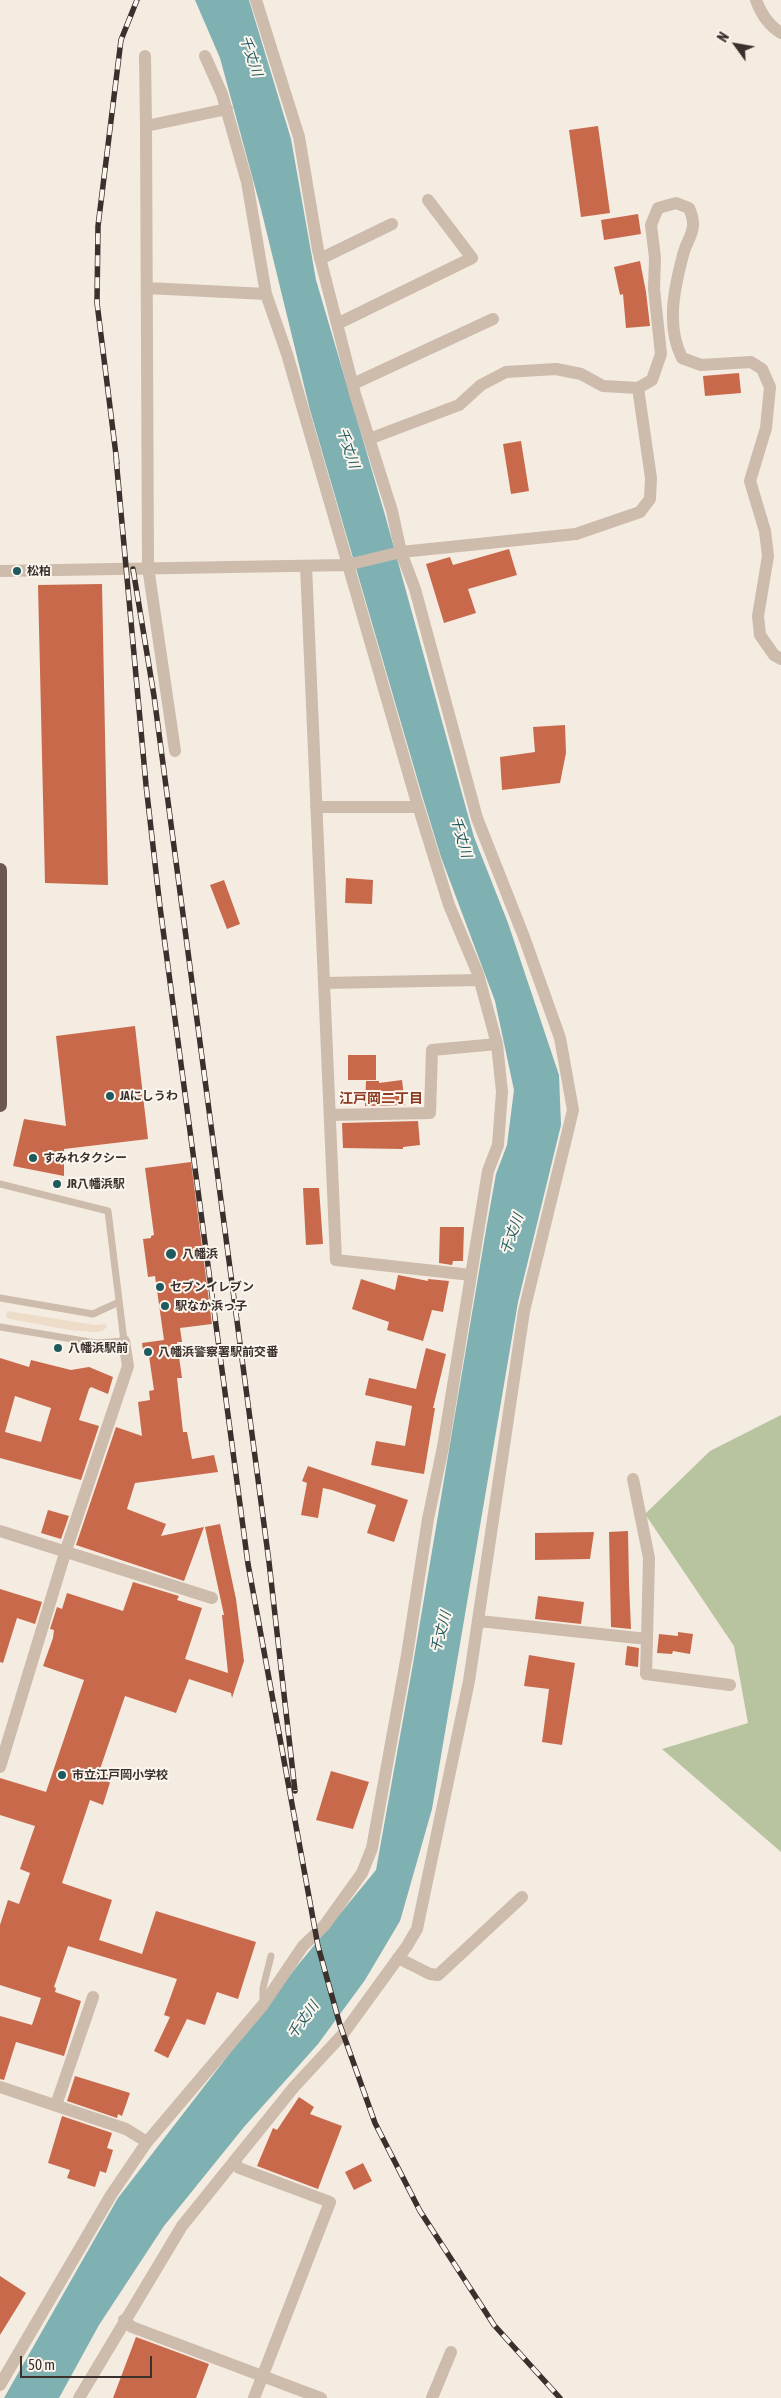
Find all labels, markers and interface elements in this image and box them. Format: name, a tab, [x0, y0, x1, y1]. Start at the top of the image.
north arrow	[711, 20, 761, 70]
text: N	[714, 29, 732, 45]
water label: 千丈川	[236, 33, 266, 79]
water label: 千丈川	[333, 425, 363, 471]
place label: 松柏	[27, 564, 51, 578]
marker: 松柏	[11, 565, 23, 577]
water label: 千丈川	[447, 814, 475, 860]
place label: JAにしうわ	[120, 1089, 178, 1103]
marker: JAにしうわ	[104, 1090, 116, 1102]
district label: 江戸岡二丁目	[339, 1091, 423, 1107]
place label: すみれタクシー	[43, 1151, 127, 1165]
marker: すみれタクシー	[27, 1152, 39, 1164]
place label: JR八幡浜駅	[67, 1177, 125, 1191]
marker: JR八幡浜駅	[51, 1178, 63, 1190]
water label: 千丈川	[497, 1211, 527, 1257]
marker: 八幡浜	[164, 1247, 178, 1261]
place label: 八幡浜	[182, 1247, 218, 1261]
place label: セブンイレブン	[170, 1280, 254, 1294]
marker: セブンイレブン	[154, 1281, 166, 1293]
place label: 駅なか浜っ子	[175, 1299, 247, 1313]
marker: 駅なか浜っ子	[159, 1300, 171, 1312]
place label: 八幡浜駅前	[68, 1341, 128, 1355]
marker: 八幡浜駅前	[52, 1342, 64, 1354]
place label: 八幡浜警察署駅前交番	[158, 1345, 278, 1359]
marker: 八幡浜警察署駅前交番	[142, 1346, 154, 1358]
water label: 千丈川	[427, 1610, 455, 1654]
place label: 市立江戸岡小学校	[72, 1768, 168, 1782]
marker: 市立江戸岡小学校	[56, 1769, 68, 1781]
water label: 千丈川	[284, 1998, 322, 2042]
scale bar	[22, 2346, 155, 2378]
text: 50 m	[28, 2356, 55, 2373]

